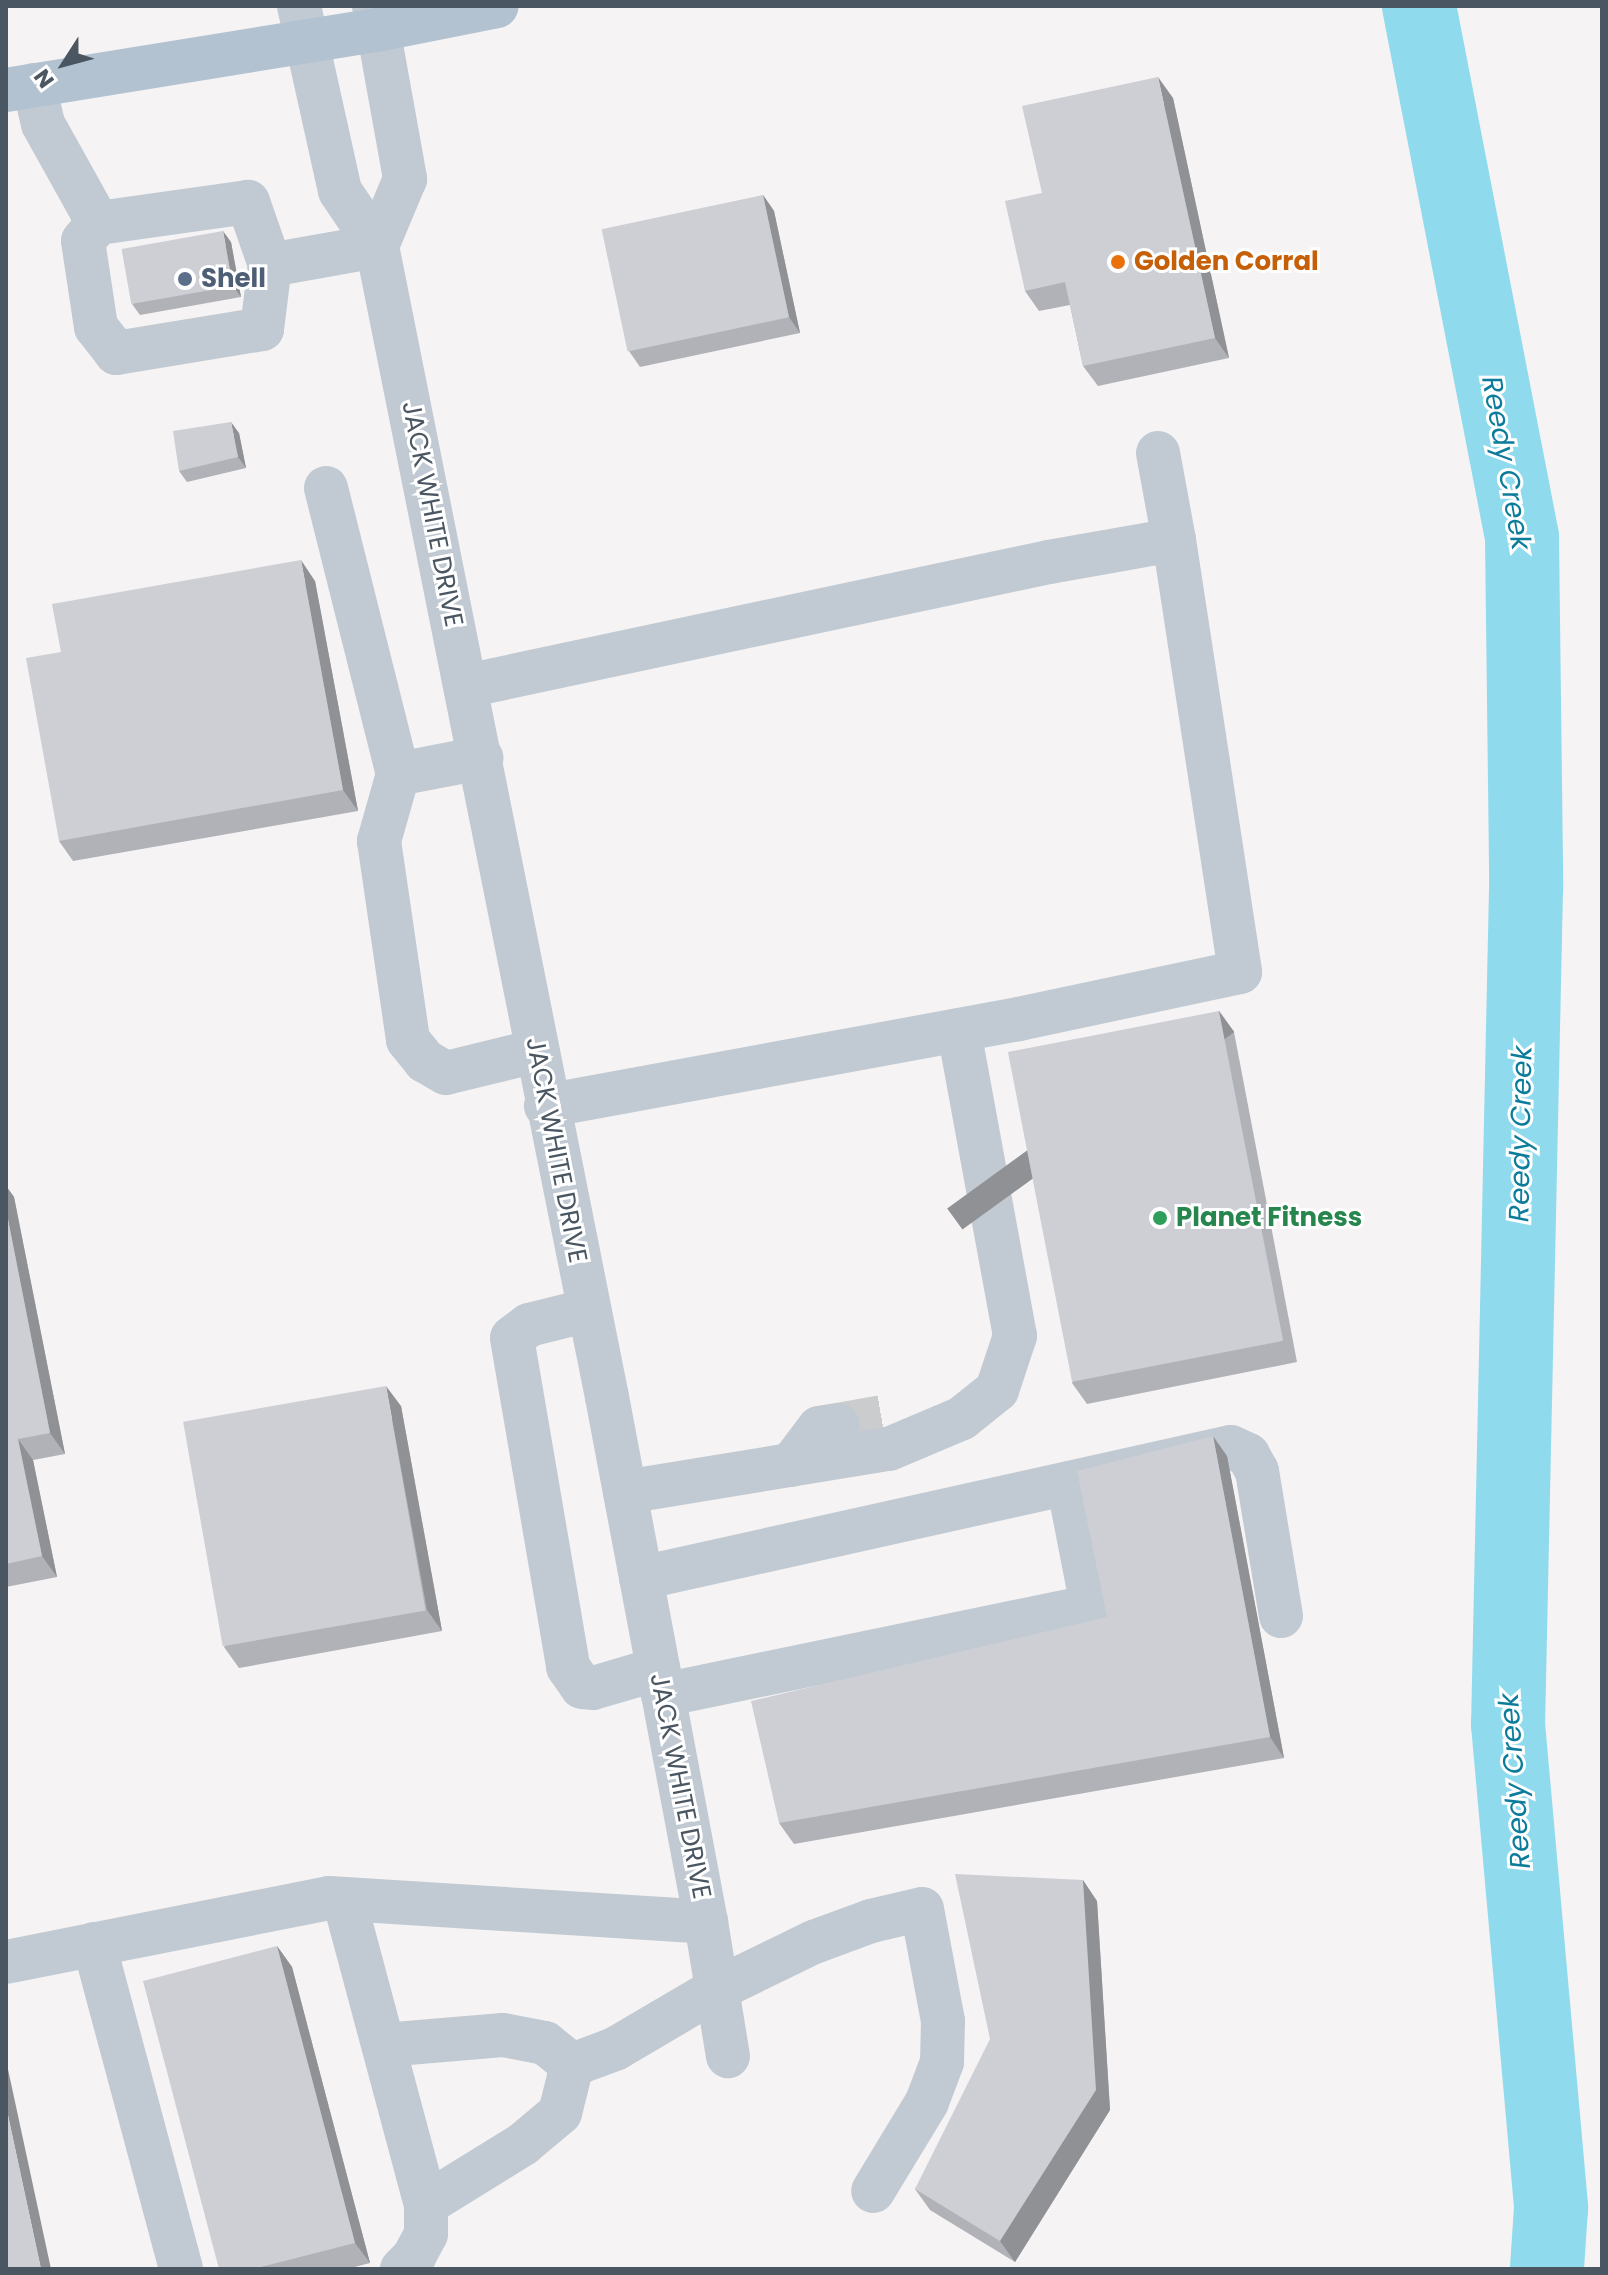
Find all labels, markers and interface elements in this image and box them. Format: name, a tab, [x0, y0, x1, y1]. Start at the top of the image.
north arrow	[24, 24, 104, 104]
text: N	[27, 63, 62, 94]
place label: Golden Corral	[1134, 246, 1319, 278]
marker: Golden Corral	[1109, 253, 1127, 271]
place label: Shell	[201, 263, 266, 295]
marker: Shell	[176, 270, 194, 288]
water label: Reedy Creek	[1474, 373, 1538, 553]
street label: JACK WHITE DRIVE	[395, 398, 469, 630]
street label: JACK WHITE DRIVE	[519, 1034, 593, 1266]
water label: Reedy Creek	[1503, 1046, 1539, 1222]
place label: Planet Fitness	[1176, 1202, 1362, 1234]
marker: Planet Fitness	[1151, 1209, 1169, 1227]
street label: JACK WHITE DRIVE	[643, 1670, 717, 1902]
water label: Reedy Creek	[1492, 1692, 1538, 1870]

